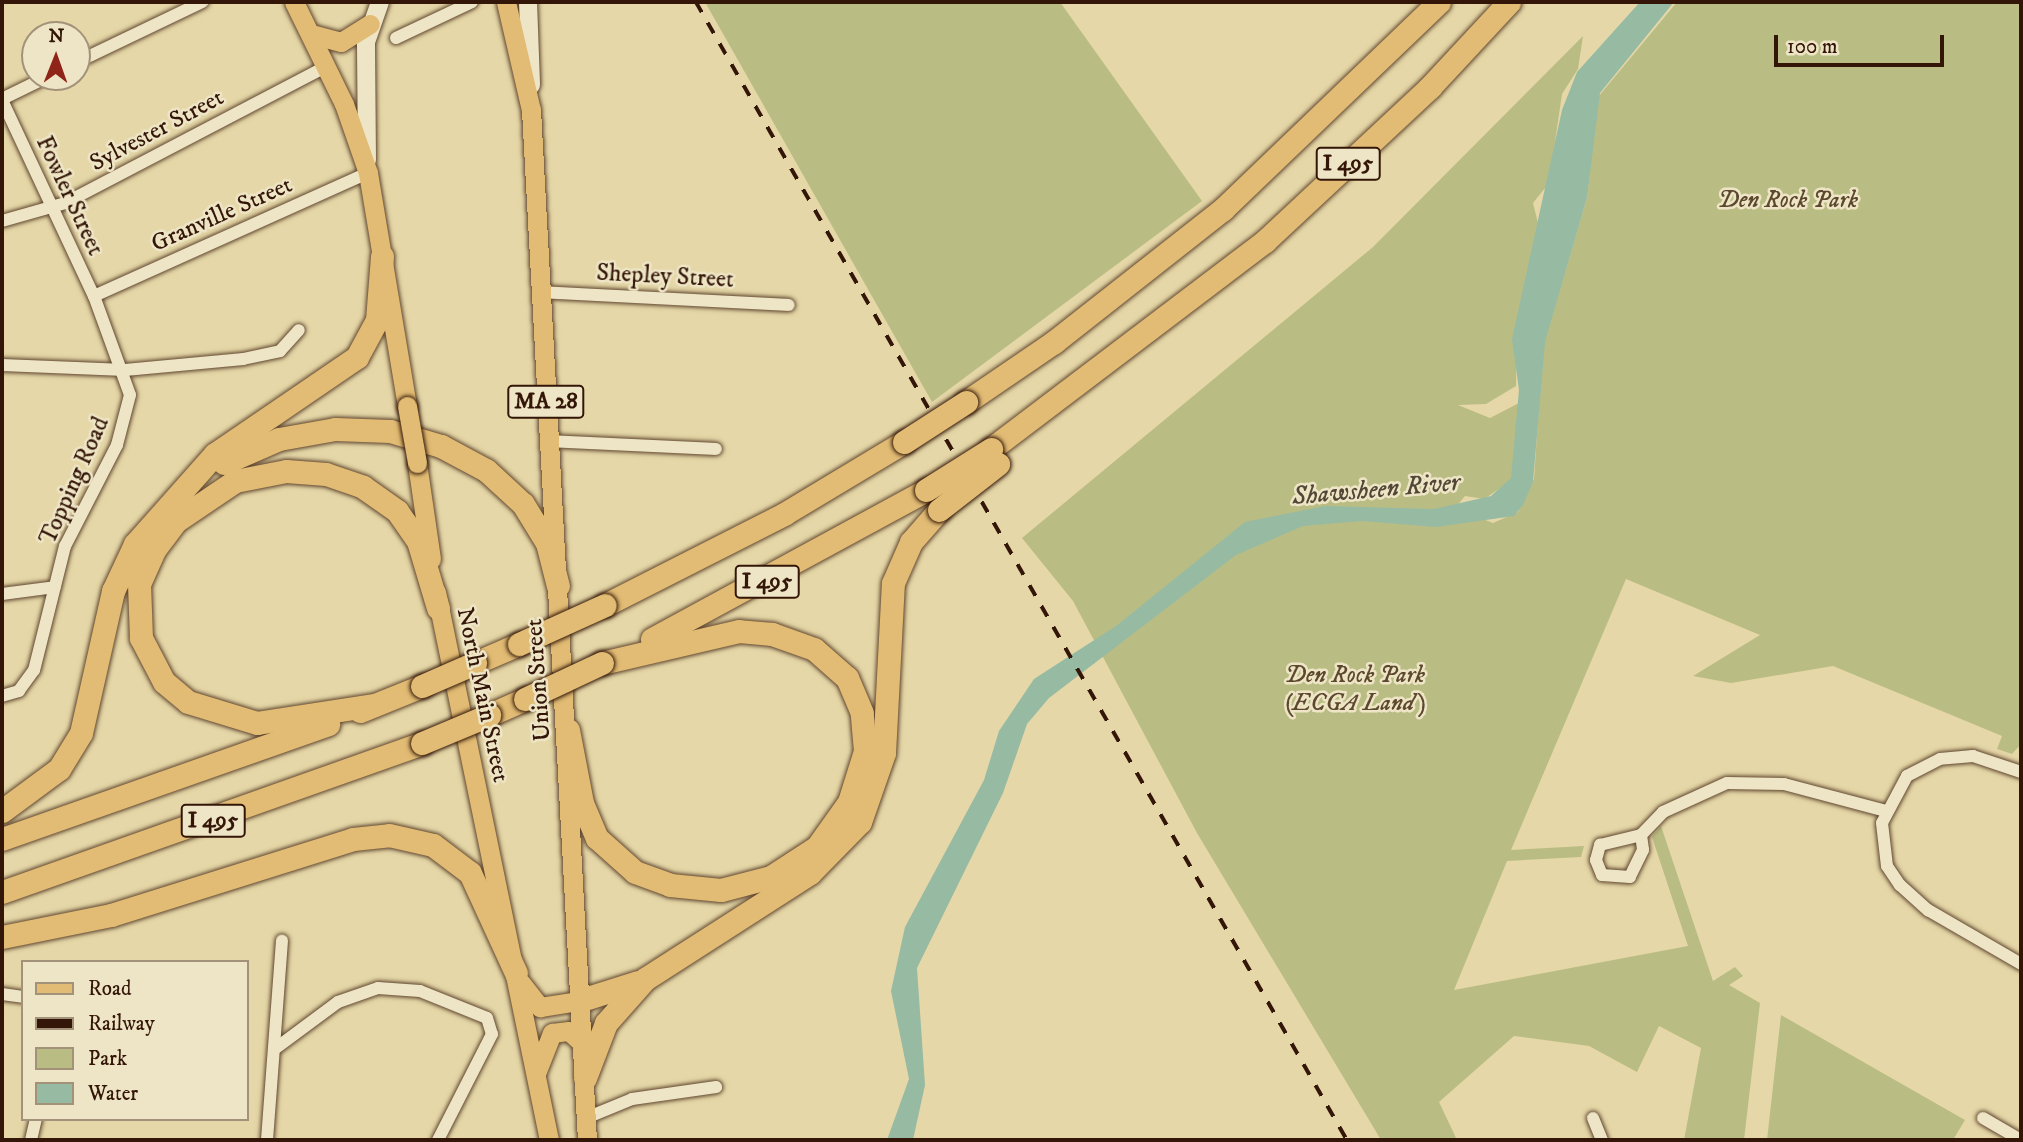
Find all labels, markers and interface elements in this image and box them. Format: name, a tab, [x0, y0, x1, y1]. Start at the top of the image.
north arrow	[21, 21, 91, 91]
scale bar	[1778, 21, 1948, 65]
text: N	[48, 25, 64, 48]
text: 100 m	[1787, 34, 1838, 60]
street label: Sylvester Street	[85, 84, 229, 178]
street label: Fowler Street	[29, 132, 109, 260]
road number: I 495	[1315, 144, 1381, 183]
street label: Granville Street	[147, 171, 297, 259]
park label: Den Rock Park	[1718, 187, 1858, 215]
street label: Shepley Street	[596, 259, 734, 295]
road number: MA 28	[506, 382, 586, 422]
street label: Topping Road	[34, 413, 116, 549]
water label: Shawsheen River	[1291, 467, 1461, 513]
road number: I 495	[734, 562, 800, 602]
street label: North Main Street	[449, 605, 515, 785]
street label: Union Street	[520, 618, 558, 742]
park label: Den Rock Park (ECGA Land)	[1285, 662, 1425, 718]
road number: I 495	[180, 802, 246, 841]
legend	[21, 960, 248, 1121]
text: Road	[88, 976, 132, 1002]
text: Railway	[88, 1011, 155, 1037]
text: Park	[88, 1046, 127, 1072]
text: Water	[88, 1081, 138, 1107]

